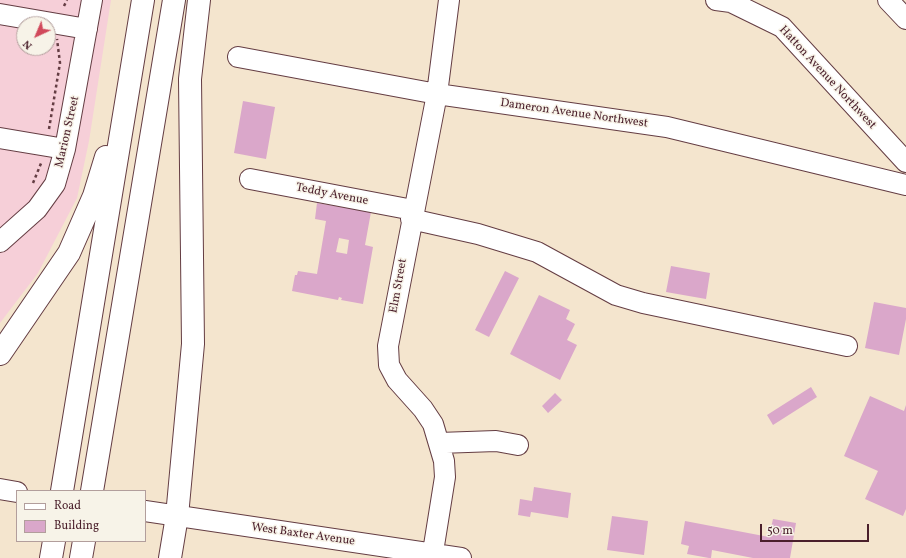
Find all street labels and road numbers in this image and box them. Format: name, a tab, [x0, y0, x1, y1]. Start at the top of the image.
street label: Hatton Avenue Northwest	[775, 23, 879, 133]
street label: Marion Street	[53, 95, 83, 169]
street label: Dameron Avenue Northwest	[499, 96, 649, 132]
street label: Teddy Avenue	[295, 181, 369, 209]
street label: Elm Street	[387, 258, 411, 314]
street label: West Baxter Avenue	[250, 521, 356, 549]

